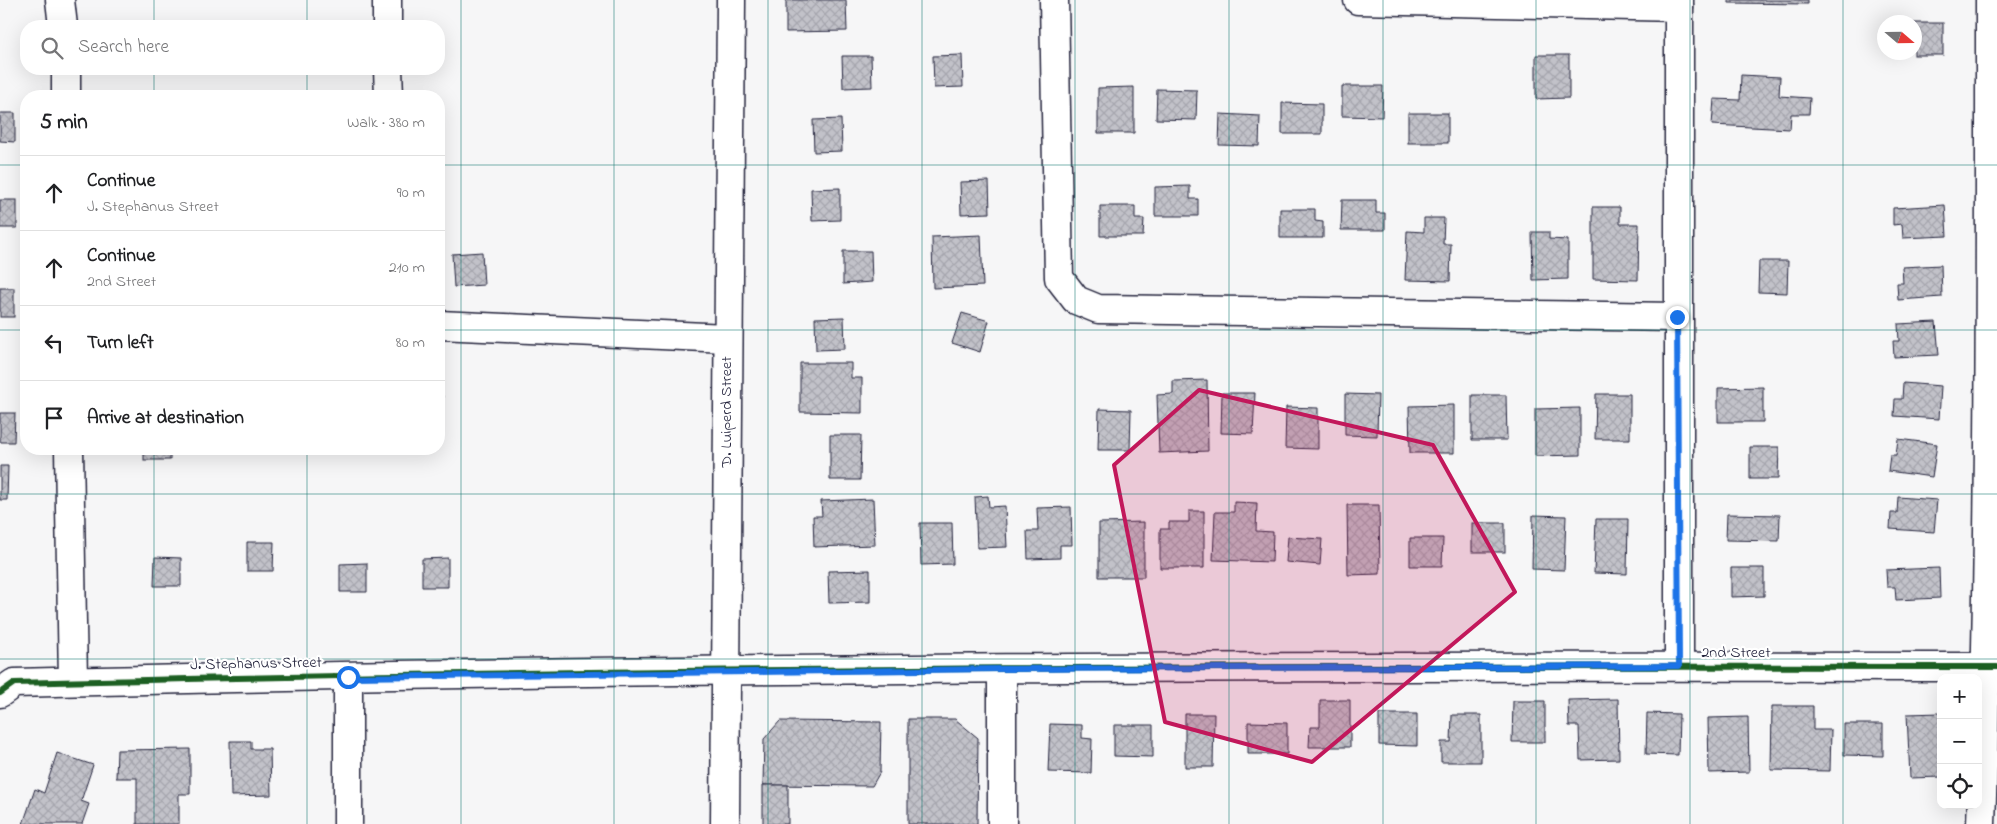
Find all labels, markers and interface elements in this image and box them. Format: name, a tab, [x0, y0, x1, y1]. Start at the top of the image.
north arrow	[1877, 15, 1922, 60]
search box	[20, 20, 445, 75]
icon: search	[38, 34, 66, 62]
text: Search here	[78, 34, 169, 61]
text: 5 min	[40, 108, 88, 138]
text: Walk · 380 m	[347, 111, 425, 135]
text: Continue	[87, 168, 155, 195]
icon: ahead	[40, 179, 68, 207]
text: 90 m	[397, 181, 425, 205]
text: J. Stephanus Street	[87, 195, 219, 219]
text: Continue	[87, 243, 155, 270]
icon: ahead	[40, 254, 68, 282]
text: 210 m	[389, 256, 425, 280]
text: 2nd Street	[87, 270, 156, 294]
route end	[1666, 306, 1689, 329]
icon: left	[40, 329, 68, 357]
text: Turn left	[87, 330, 154, 357]
text: 80 m	[396, 331, 425, 355]
street label: D. Luiperd Street	[715, 356, 739, 469]
icon: arrive	[40, 404, 68, 432]
text: Arrive at destination	[87, 405, 244, 432]
street label: 2nd Street	[1701, 641, 1771, 665]
street label: J. Stephanus Street	[190, 651, 323, 677]
route start	[337, 666, 360, 689]
map controls	[1937, 674, 1982, 809]
button: +	[1937, 674, 1982, 719]
button: −	[1937, 719, 1982, 764]
button: locate	[1937, 764, 1982, 809]

